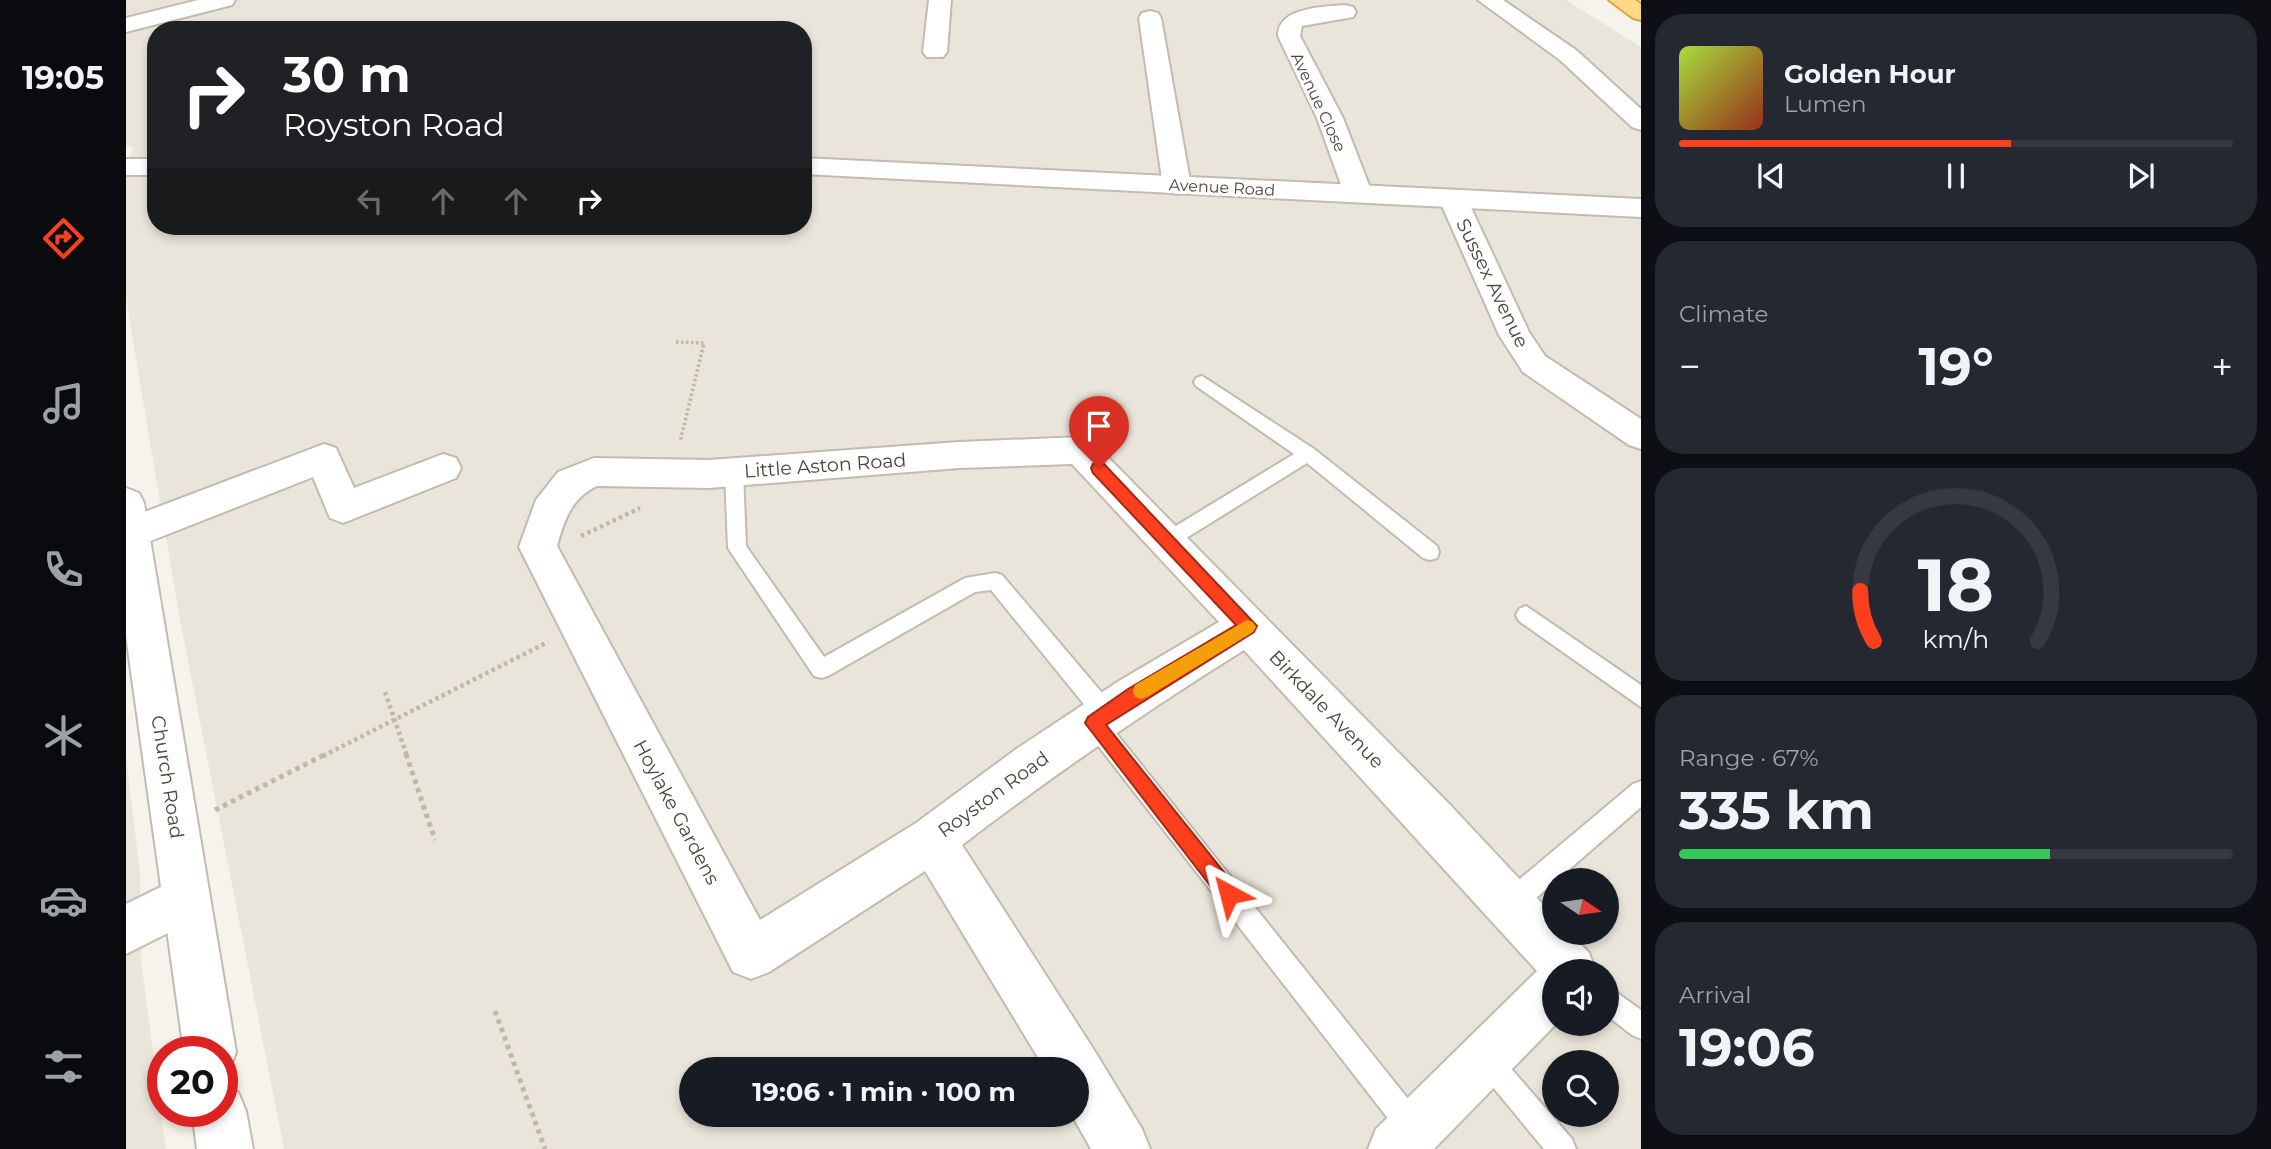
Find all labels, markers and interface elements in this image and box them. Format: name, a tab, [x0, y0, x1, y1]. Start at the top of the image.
text: 30 m	[283, 45, 411, 104]
icon: right	[168, 49, 259, 140]
street label: Avenue Close	[1287, 49, 1350, 155]
text: 19:05	[22, 58, 104, 97]
text: Golden Hour	[1784, 58, 1956, 90]
text: Lumen	[1784, 90, 1867, 118]
text: Royston Road	[283, 105, 505, 144]
icon: previous	[1752, 157, 1790, 195]
icon: pause	[1937, 157, 1975, 195]
icon: next	[2122, 157, 2160, 195]
street label: Avenue Road	[1168, 175, 1276, 200]
icon: left	[351, 182, 389, 220]
icon: ahead	[424, 182, 462, 220]
icon: ahead	[497, 182, 535, 220]
icon: right	[570, 182, 608, 220]
icon: directions	[39, 214, 88, 263]
street label: Sussex Avenue	[1451, 215, 1534, 352]
text: Climate	[1679, 300, 1768, 328]
text: 19°	[1918, 335, 1994, 398]
text: −	[1679, 343, 1701, 390]
text: +	[2211, 343, 2233, 390]
icon: music	[39, 379, 88, 428]
pin	[1069, 396, 1129, 468]
icon: arrive	[1080, 407, 1118, 445]
street label: Little Aston Road	[743, 448, 907, 483]
text: 18	[1918, 541, 1994, 629]
icon: phone	[39, 545, 88, 594]
text: km/h	[1923, 623, 1989, 653]
street label: Birkdale Avenue	[1264, 646, 1389, 773]
icon: climate	[39, 711, 88, 760]
street label: Church Road	[146, 714, 189, 840]
street label: Hoylake Gardens	[629, 736, 724, 889]
text: Range · 67%	[1679, 744, 1819, 772]
street label: Royston Road	[933, 746, 1053, 842]
text: 335 km	[1679, 779, 1874, 842]
position arrow	[1192, 857, 1266, 931]
north arrow	[1542, 868, 1619, 945]
map controls	[1542, 868, 1619, 1127]
icon: car	[39, 876, 88, 925]
button: sound	[1542, 959, 1619, 1036]
text: Arrival	[1679, 981, 1752, 1009]
text: 19:06	[1679, 1016, 1815, 1079]
speed limit sign: 20	[147, 1036, 238, 1127]
icon: filters	[39, 1042, 88, 1091]
button: search	[1542, 1050, 1619, 1127]
text: 19:06 · 1 min · 100 m	[752, 1076, 1016, 1108]

